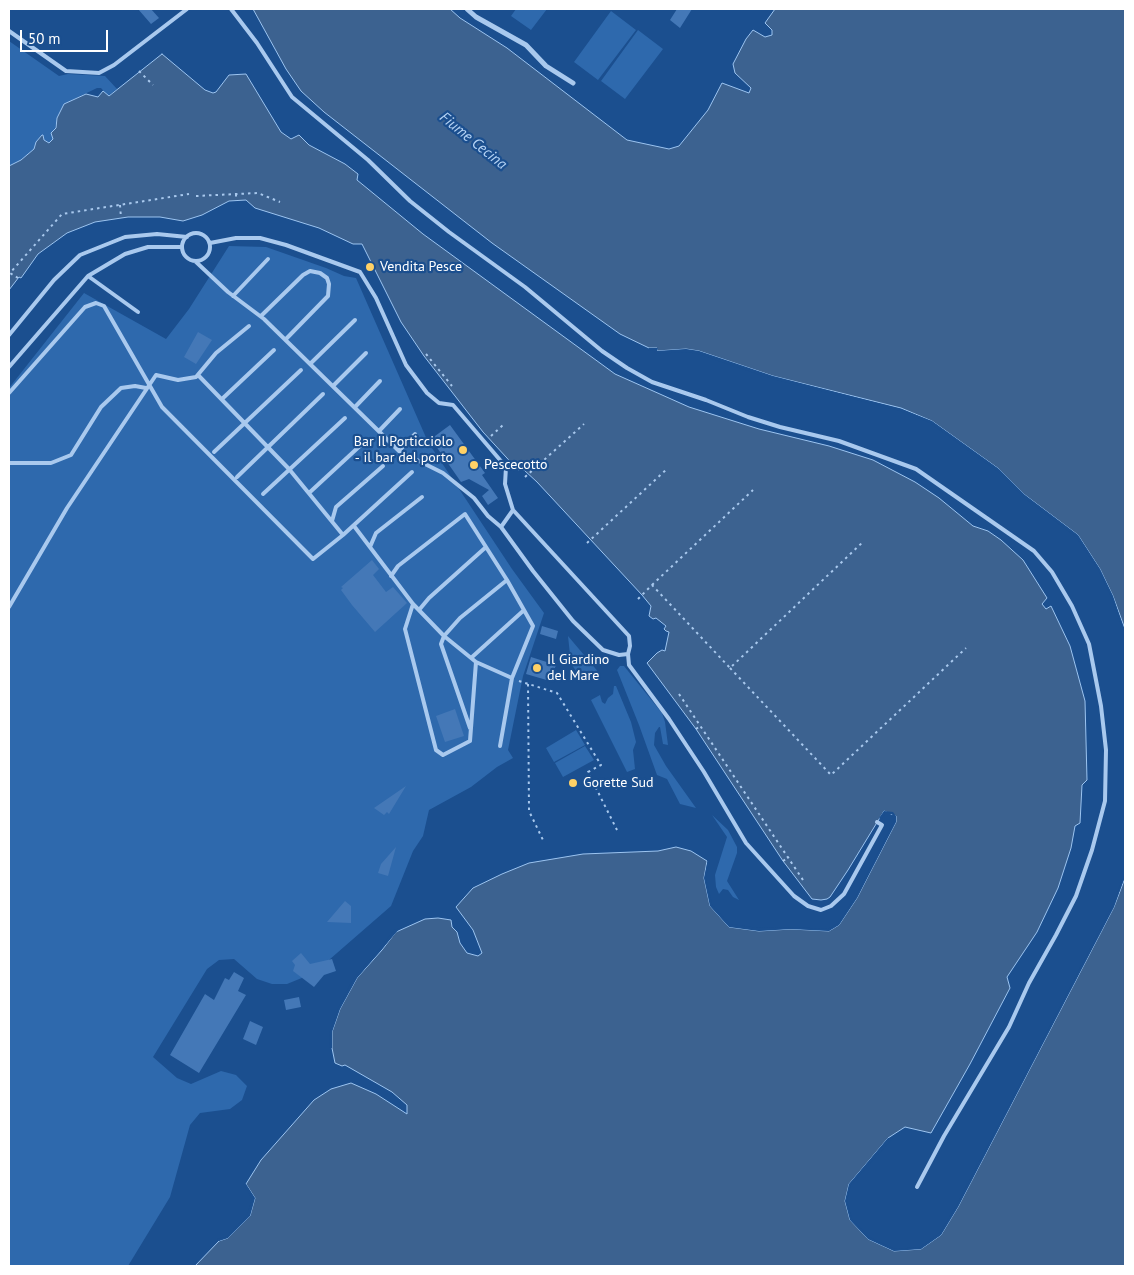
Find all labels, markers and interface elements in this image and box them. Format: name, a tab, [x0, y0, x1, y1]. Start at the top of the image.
scale bar	[22, 20, 110, 52]
text: 50 m	[28, 29, 61, 48]
water label: Fiume Cecina	[436, 108, 510, 174]
place label: Vendita Pesce	[380, 259, 462, 275]
marker: Vendita Pesce	[364, 261, 376, 273]
place label: Bar Il Porticciolo - il bar del porto	[354, 434, 453, 467]
marker: Bar Il Porticciolo - il bar del porto	[457, 444, 469, 456]
place label: Pescecotto	[484, 457, 548, 473]
marker: Pescecotto	[468, 459, 480, 471]
place label: Il Giardino del Mare	[547, 652, 609, 684]
marker: Il Giardino del Mare	[531, 662, 543, 674]
place label: Gorette Sud	[583, 775, 654, 791]
marker: Gorette Sud	[567, 777, 579, 789]

